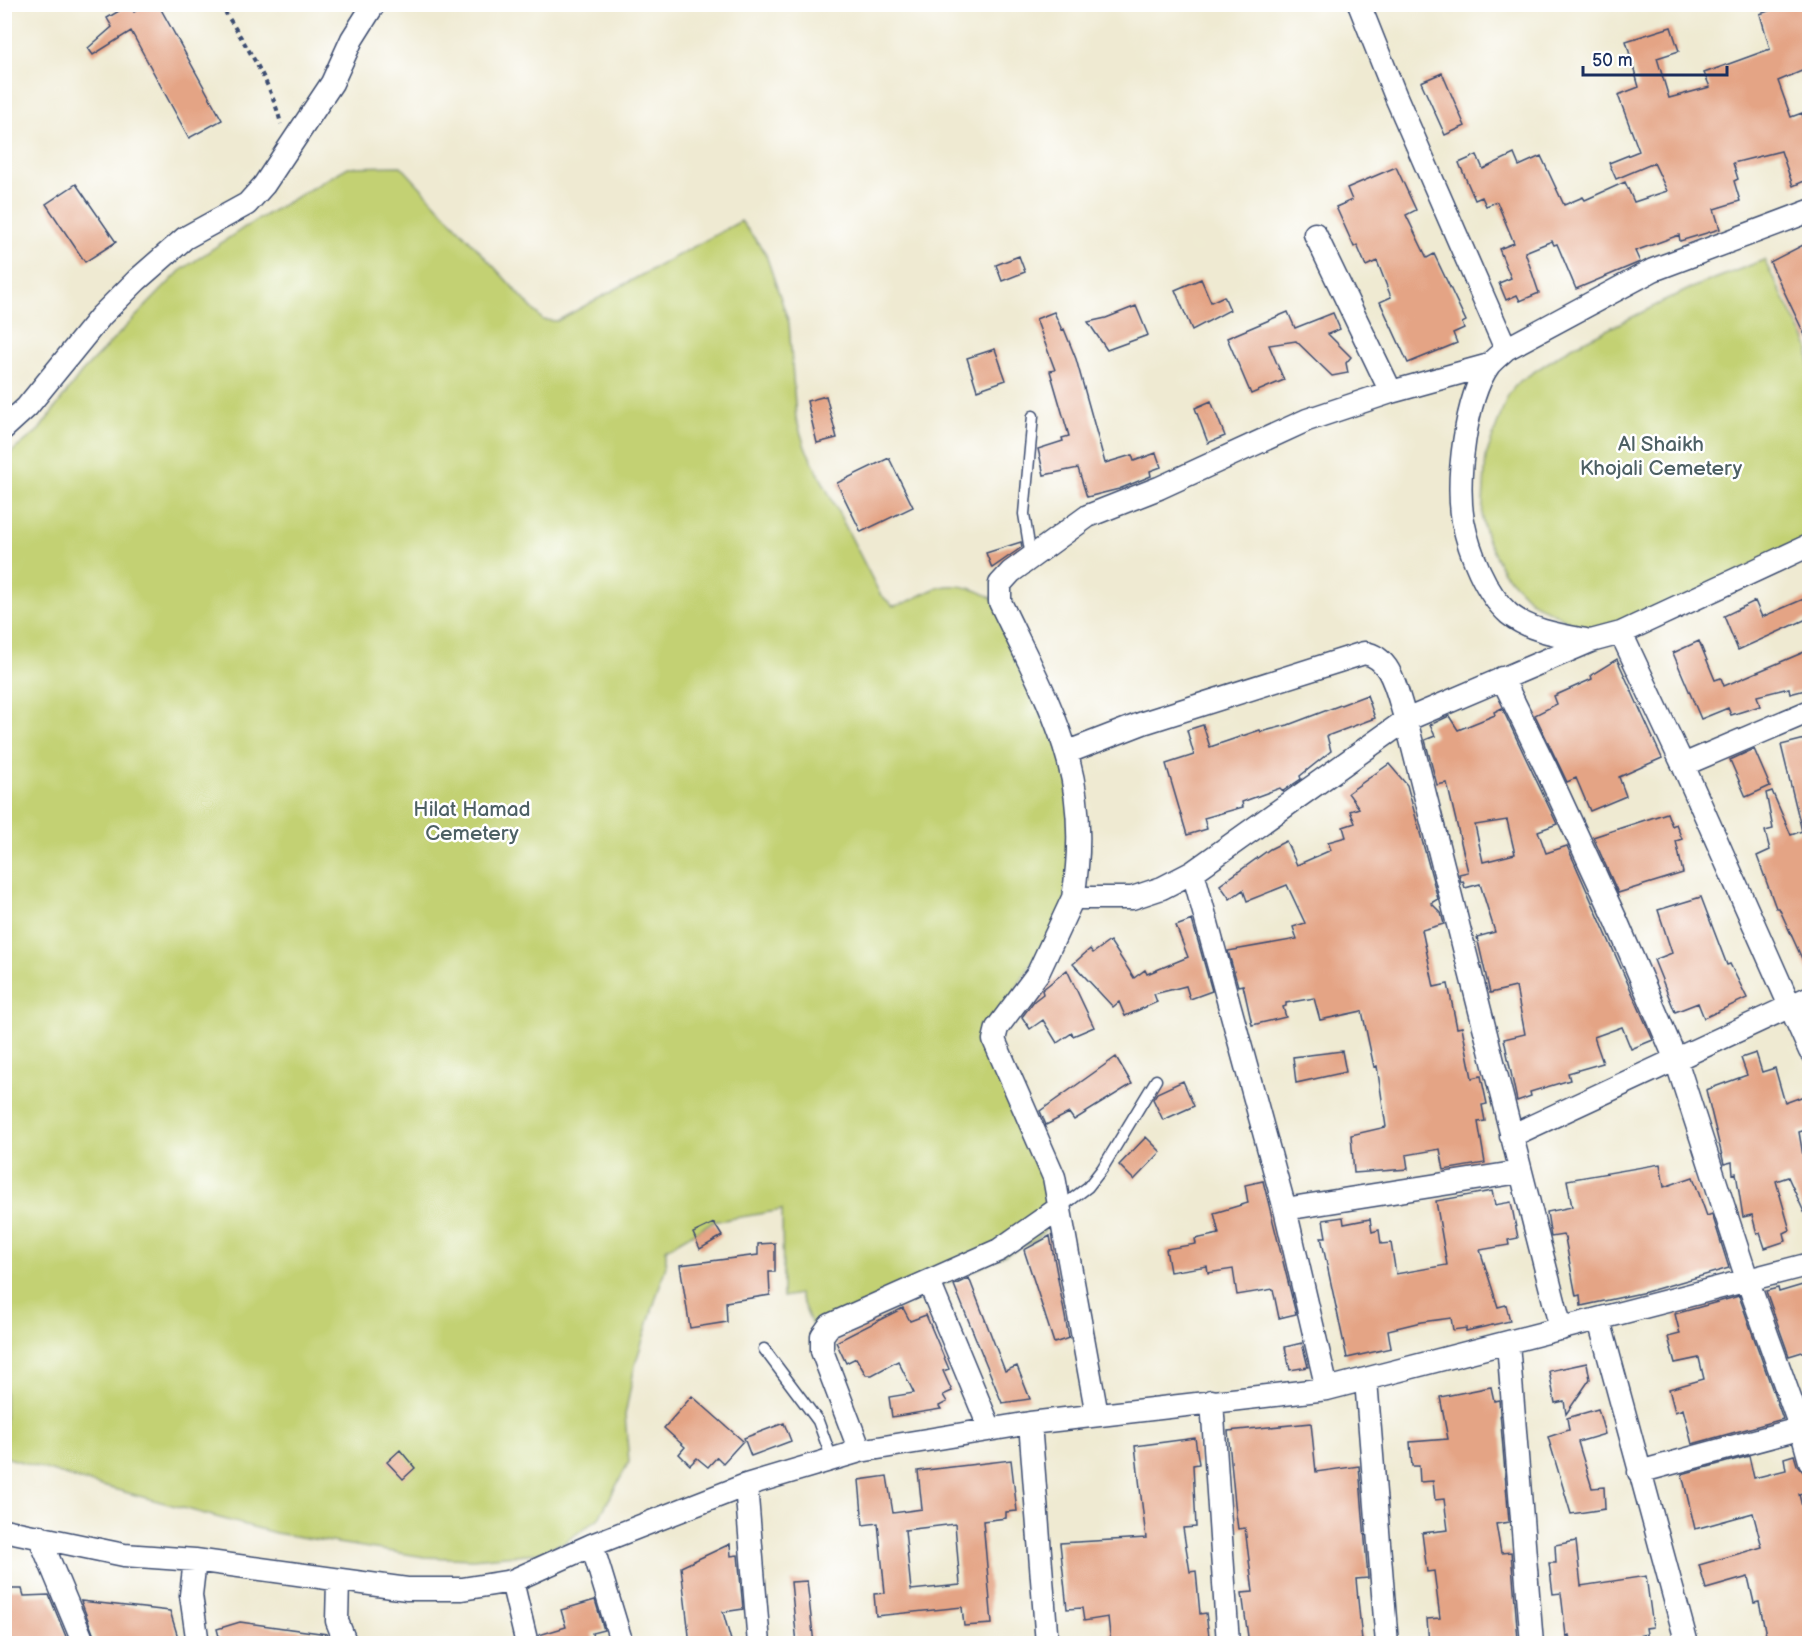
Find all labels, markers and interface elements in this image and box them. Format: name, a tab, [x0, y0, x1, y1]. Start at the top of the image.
scale bar	[1583, 39, 1727, 77]
text: 50 m	[1592, 50, 1633, 71]
park label: Al Shaikh Khojali Cemetery	[1580, 432, 1743, 481]
park label: Hilat Hamad Cemetery	[413, 797, 531, 846]

